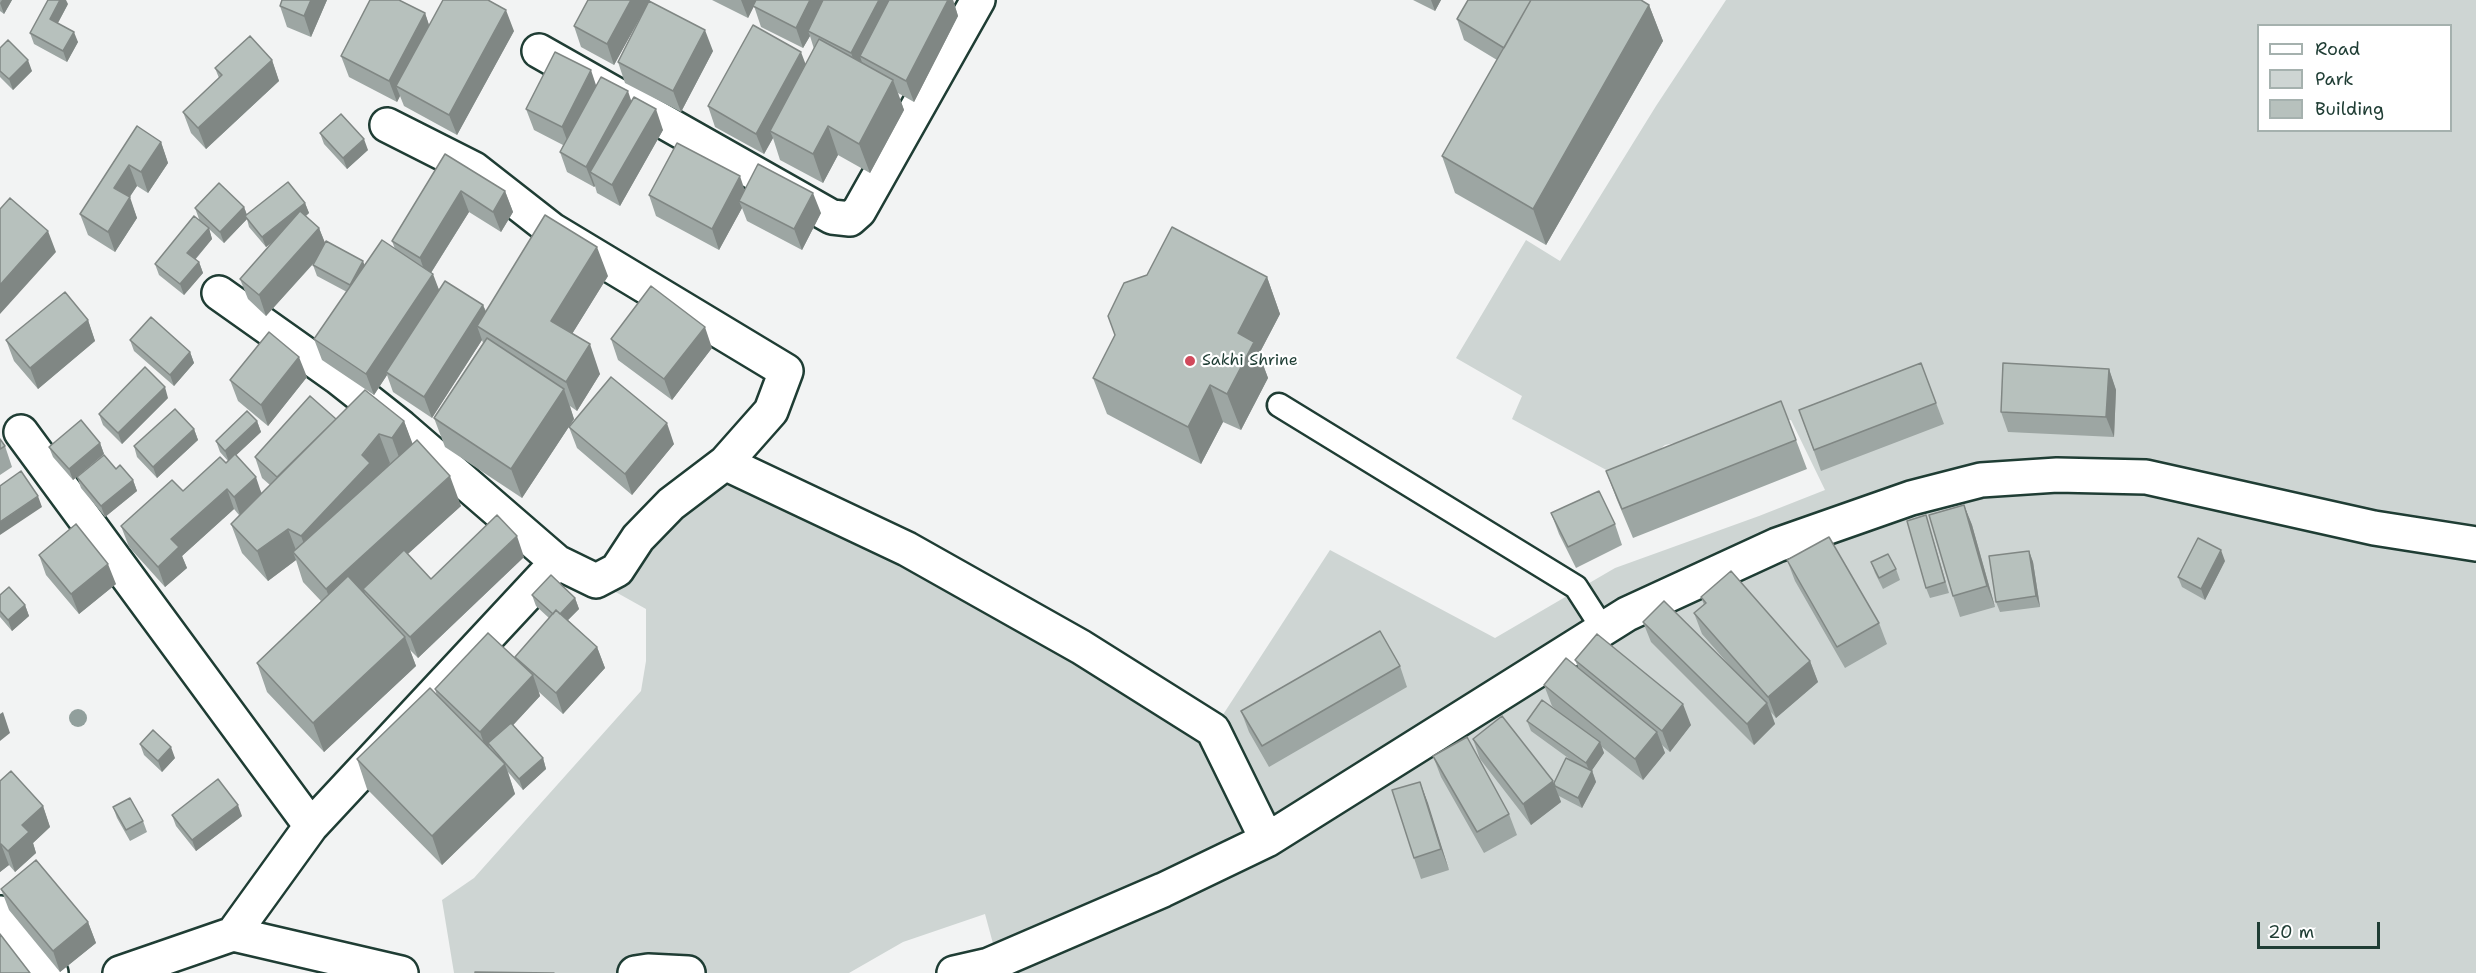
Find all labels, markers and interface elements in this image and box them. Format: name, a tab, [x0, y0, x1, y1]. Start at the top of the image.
legend	[2257, 24, 2452, 132]
text: Road	[2315, 37, 2360, 61]
text: Park	[2315, 67, 2354, 91]
text: Building	[2315, 97, 2384, 121]
place label: Sakhi Shrine	[1202, 351, 1298, 371]
marker: Sakhi Shrine	[1183, 354, 1197, 368]
scale bar	[2260, 910, 2383, 948]
text: 20 m	[2268, 920, 2314, 944]

